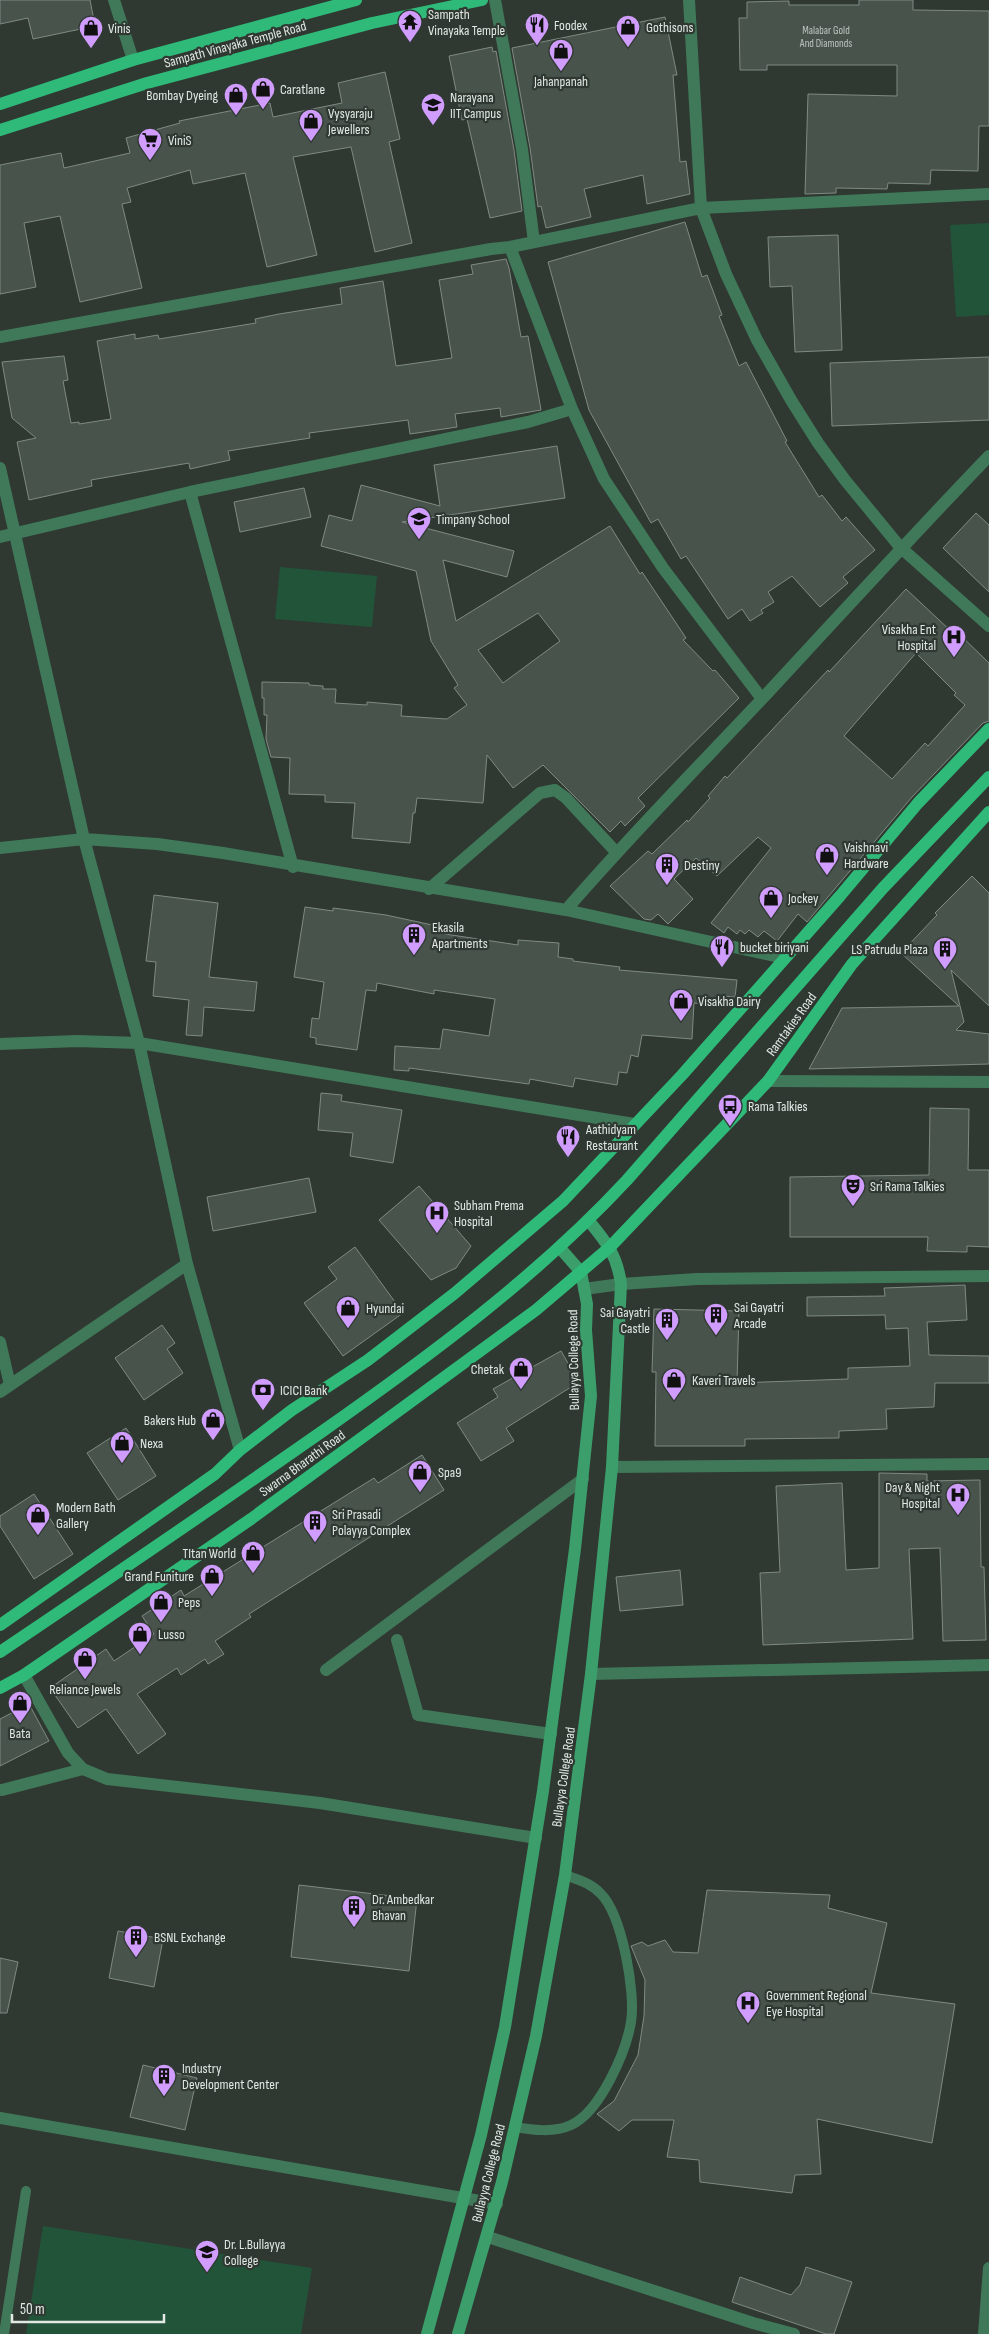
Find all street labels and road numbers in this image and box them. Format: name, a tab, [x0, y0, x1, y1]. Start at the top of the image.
street label: Sampath Vinayaka Temple Road	[162, 17, 308, 72]
street label: Ramtakies Road	[763, 989, 820, 1059]
street label: Bullayya College Road	[564, 1309, 583, 1411]
street label: Swarna Bharathi Road	[256, 1426, 349, 1500]
street label: Bullayya College Road	[548, 1726, 579, 1828]
street label: Bullayya College Road	[468, 2122, 509, 2224]

